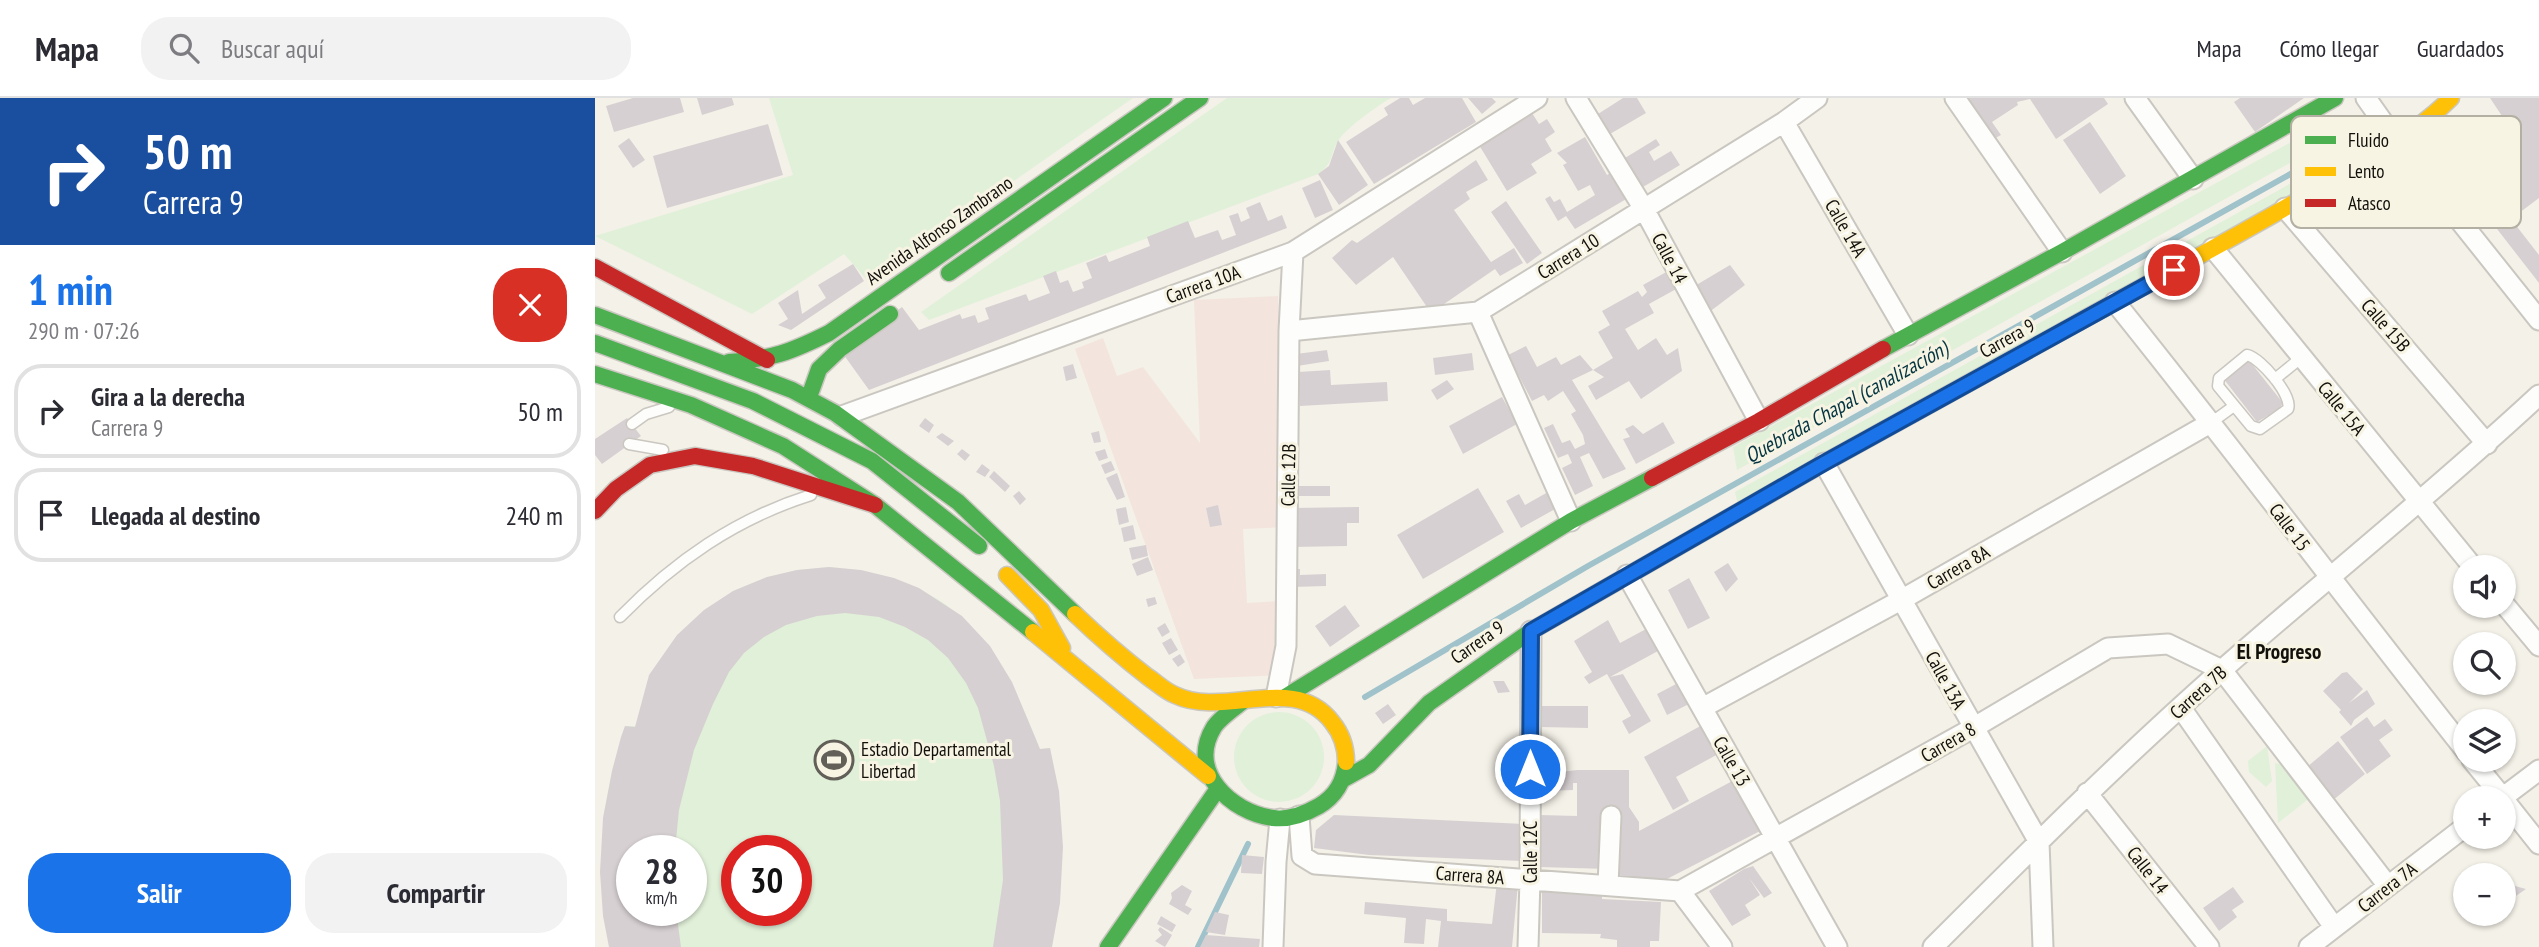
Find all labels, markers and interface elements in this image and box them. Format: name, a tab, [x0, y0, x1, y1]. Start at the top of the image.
search box	[141, 17, 631, 80]
text: Mapa	[35, 27, 99, 70]
icon: search	[165, 29, 203, 67]
text: Buscar aquí	[221, 32, 324, 65]
text: Mapa	[2197, 33, 2242, 64]
text: Cómo llegar	[2280, 33, 2379, 64]
text: Guardados	[2417, 33, 2504, 64]
legend	[2291, 116, 2521, 228]
text: 50 m	[143, 119, 232, 183]
icon: right	[28, 126, 119, 217]
text: Fluido	[2348, 128, 2389, 152]
text: Lento	[2348, 159, 2385, 183]
street label: Avenida Alfonso Zambrano	[861, 170, 1017, 290]
text: Carrera 9	[143, 181, 244, 223]
text: Atasco	[2348, 191, 2391, 215]
street label: Calle 14A	[1820, 195, 1872, 261]
street label: Carrera 10	[1533, 228, 1603, 284]
street label: Calle 14	[1647, 229, 1693, 288]
pin	[2144, 240, 2204, 300]
icon: arrive	[2155, 251, 2193, 289]
street label: Carrera 10A	[1163, 260, 1243, 308]
text: 1 min	[28, 262, 113, 317]
button: close	[493, 268, 567, 342]
street label: Calle 15B	[2356, 293, 2416, 357]
street label: Carrera 9	[1975, 313, 2039, 363]
text: 290 m · 07:26	[28, 316, 140, 345]
water label: Quebrada Chapal (canalización)	[1740, 334, 1954, 469]
street label: Calle 15A	[2313, 376, 2371, 440]
text: Gira a la derecha	[91, 380, 245, 413]
icon: right	[32, 392, 70, 430]
text: 50 m	[517, 395, 563, 428]
text: Carrera 9	[91, 413, 163, 442]
street label: Calle 12B	[1275, 443, 1301, 507]
icon: arrive	[32, 496, 70, 534]
street label: Calle 15	[2264, 498, 2316, 556]
text: Llegada al destino	[91, 499, 260, 532]
text: 240 m	[505, 499, 563, 532]
street label: Carrera 8A	[1922, 539, 1994, 595]
map controls	[2453, 555, 2516, 926]
button: sound	[2453, 555, 2516, 618]
street label: Carrera 9	[1446, 615, 1508, 669]
button: search	[2453, 632, 2516, 695]
district label: El Progreso	[2237, 638, 2321, 665]
street label: Calle 13A	[1920, 647, 1972, 713]
street label: Carrera 7B	[2164, 660, 2232, 724]
button: layers	[2453, 709, 2516, 772]
street label: Carrera 8	[1916, 717, 1980, 767]
position arrow	[1493, 732, 1567, 806]
street label: Calle 13	[1708, 732, 1756, 790]
place label: Estadio Departamental Libertad	[861, 737, 1012, 783]
sports icon: Estadio Departamental Libertad	[813, 739, 855, 781]
button: +	[2453, 786, 2516, 849]
street label: Calle 12C	[1518, 820, 1542, 883]
speed limit sign: 30	[721, 835, 812, 926]
street label: Calle 14	[2122, 841, 2174, 899]
text: 28	[645, 848, 678, 894]
button: Salir	[28, 853, 291, 933]
button: Compartir	[305, 853, 567, 933]
street label: Carrera 7A	[2353, 856, 2421, 918]
street label: Carrera 8A	[1435, 861, 1505, 889]
button: −	[2453, 863, 2516, 926]
text: km/h	[646, 886, 677, 909]

